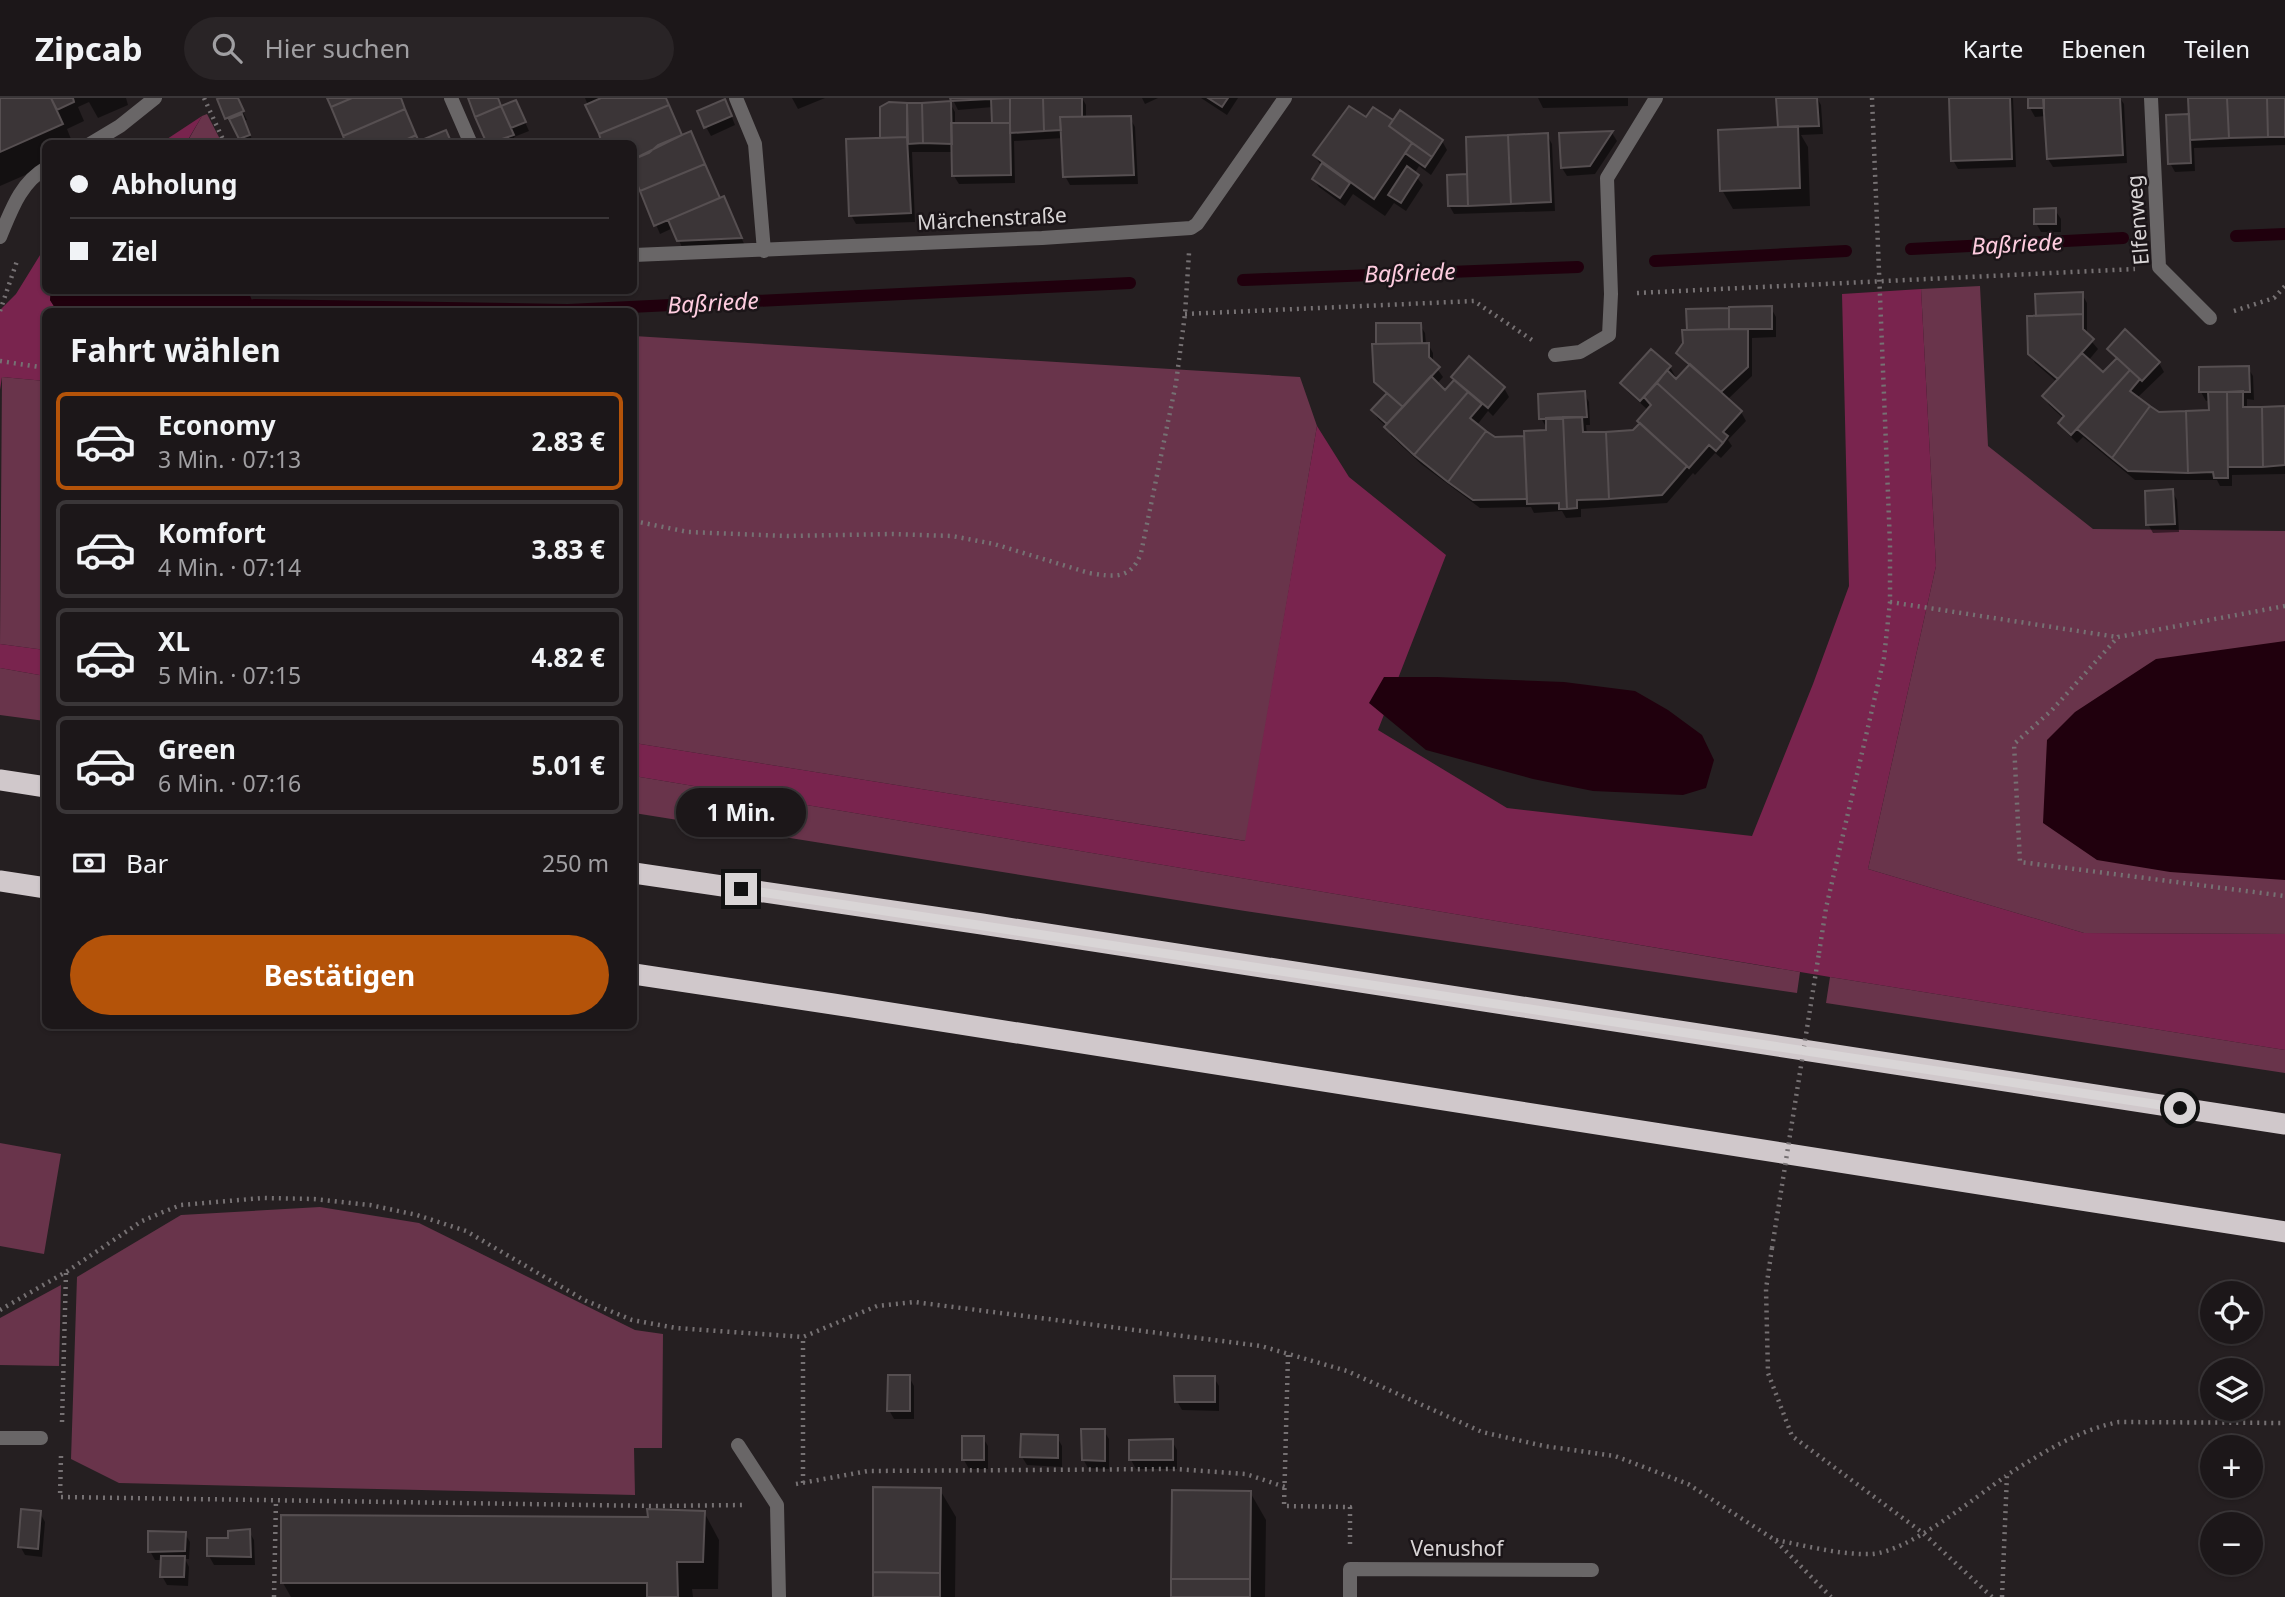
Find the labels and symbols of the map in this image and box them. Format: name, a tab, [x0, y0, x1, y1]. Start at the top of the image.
street label: Elfenweg	[2119, 174, 2155, 266]
street label: Märchenstraße	[916, 200, 1067, 236]
water label: Baßriede	[1970, 225, 2064, 261]
water label: Baßriede	[1364, 254, 1456, 290]
water label: Baßriede	[666, 284, 760, 320]
callout: 1 Min.	[676, 788, 806, 836]
route end	[725, 873, 757, 905]
route start	[2164, 1092, 2196, 1124]
street label: Venushof	[1411, 1534, 1505, 1562]

